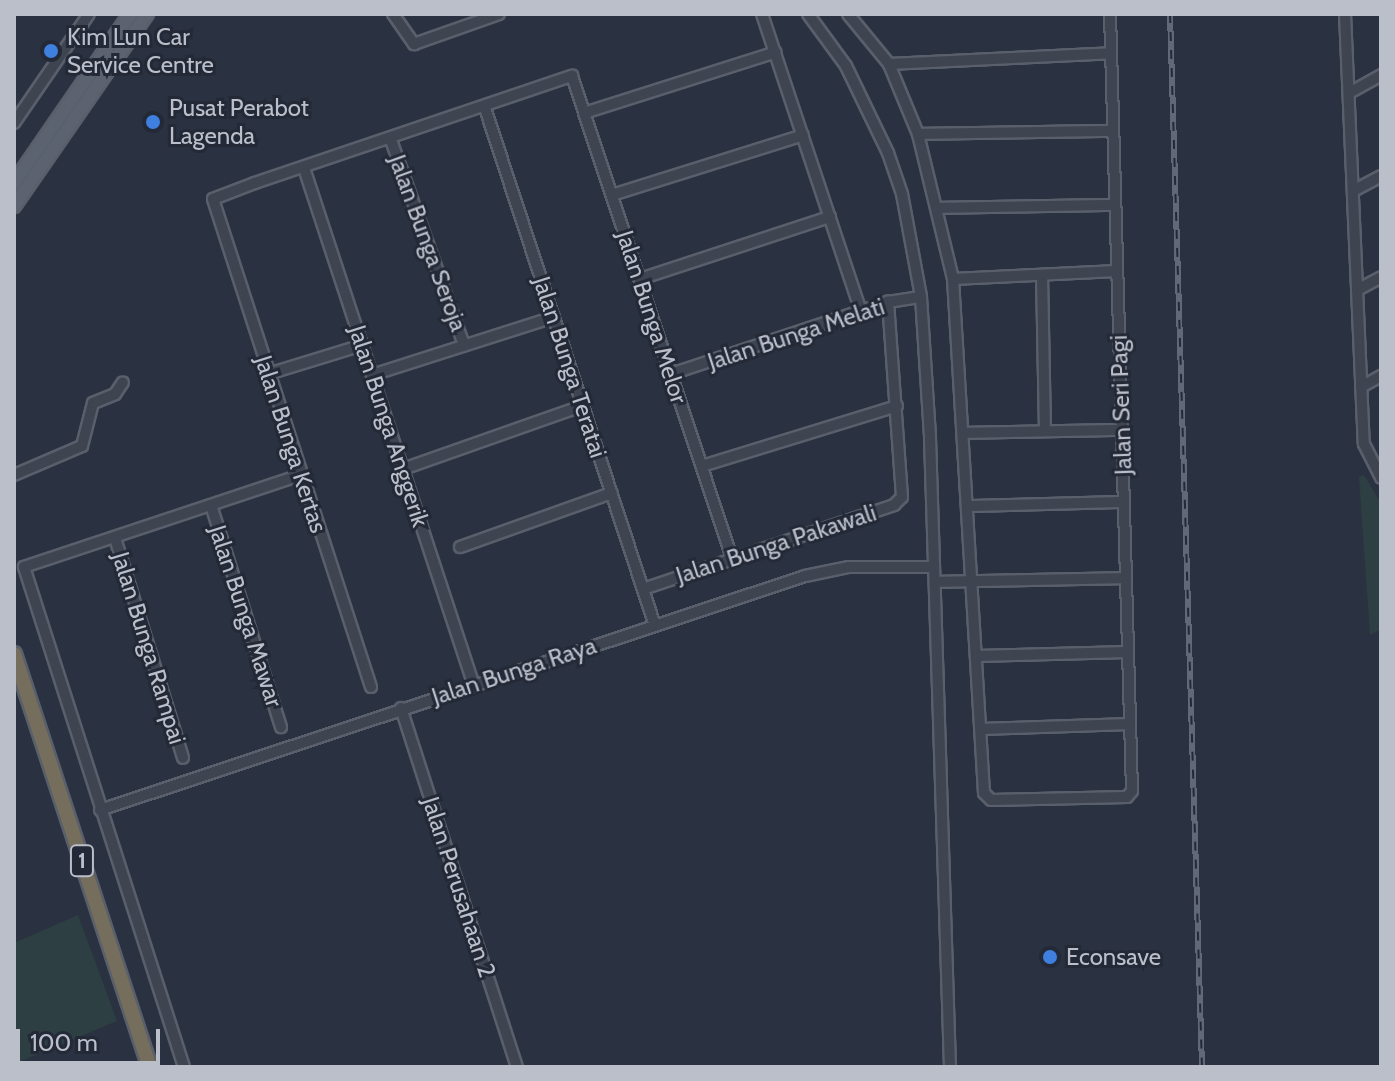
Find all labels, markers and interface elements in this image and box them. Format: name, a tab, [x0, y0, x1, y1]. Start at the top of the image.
place label: Kim Lun Car Service Centre	[67, 23, 214, 79]
marker: Kim Lun Car Service Centre	[42, 42, 60, 60]
place label: Pusat Perabot Lagenda	[169, 94, 309, 150]
marker: Pusat Perabot Lagenda	[144, 113, 162, 131]
street label: Jalan Bunga Seroja	[383, 151, 473, 335]
street label: Jalan Bunga Melor	[610, 227, 694, 407]
street label: Jalan Bunga Teratai	[527, 273, 613, 461]
street label: Jalan Bunga Melati	[704, 292, 888, 376]
street label: Jalan Bunga Anggerik	[343, 322, 435, 530]
street label: Jalan Seri Pagi	[1104, 334, 1138, 476]
street label: Jalan Bunga Kertas	[249, 352, 333, 536]
street label: Jalan Bunga Pakawali	[672, 498, 880, 590]
street label: Jalan Bunga Mawar	[203, 521, 289, 711]
street label: Jalan Bunga Rampai	[106, 548, 192, 748]
street label: Jalan Bunga Raya	[428, 631, 600, 711]
street label: Jalan Perusahaan 2	[416, 793, 502, 981]
road number: 1	[68, 843, 96, 879]
place label: Econsave	[1066, 943, 1161, 971]
marker: Econsave	[1041, 948, 1059, 966]
scale bar	[20, 1013, 164, 1063]
text: 100 m	[30, 1028, 98, 1057]

